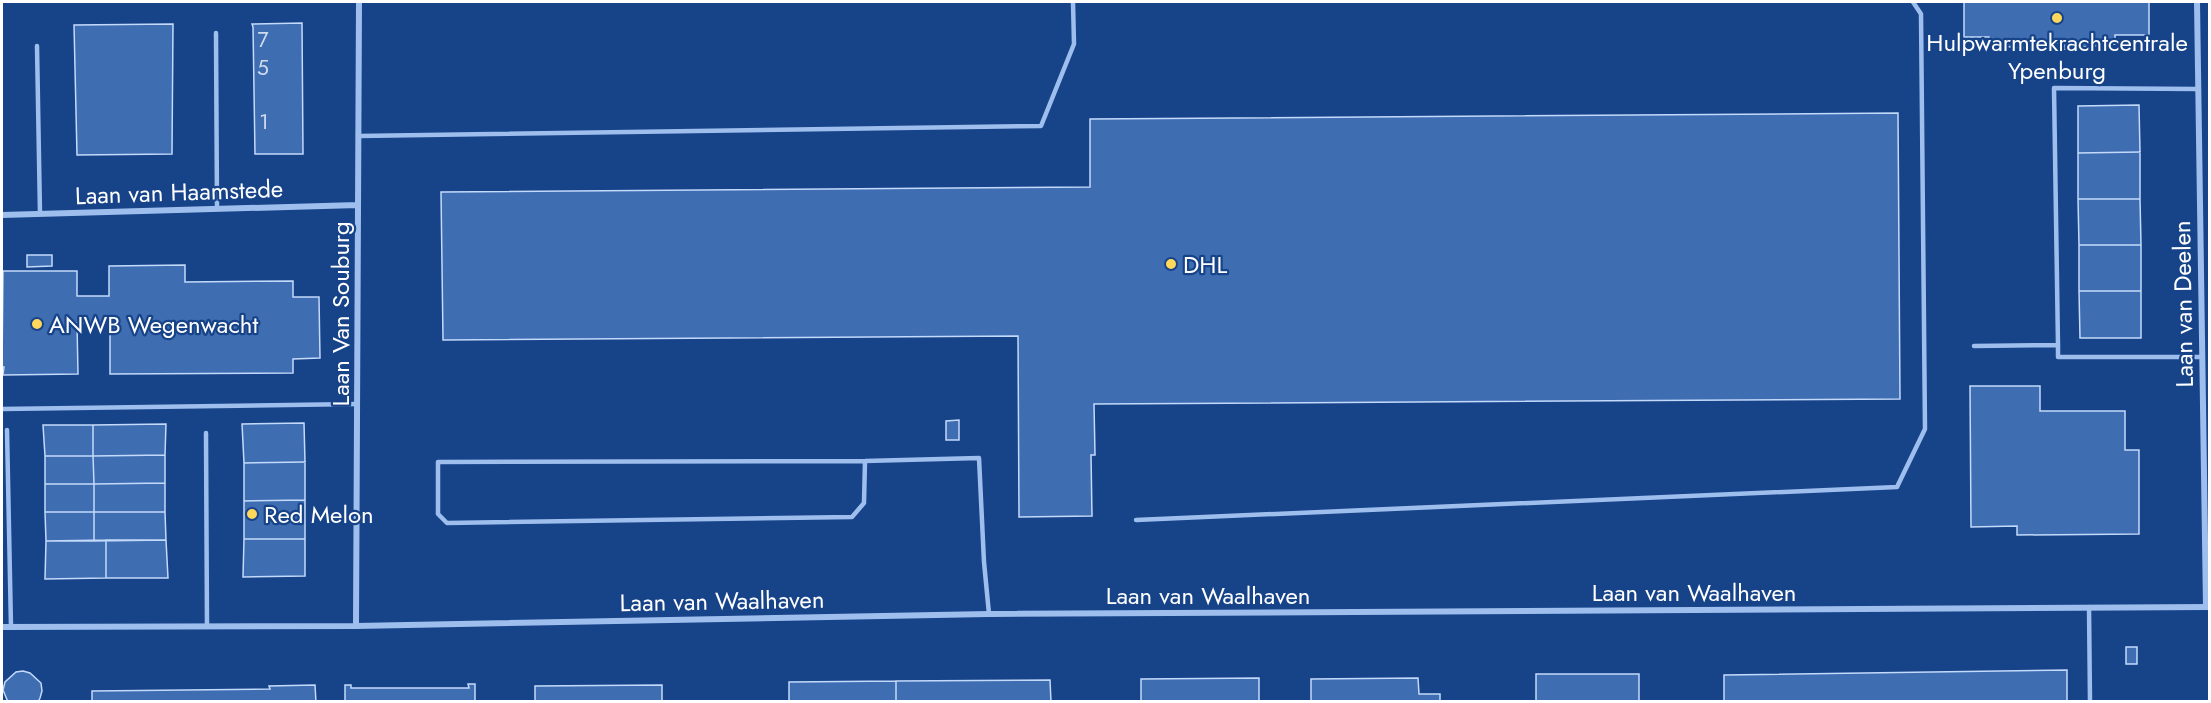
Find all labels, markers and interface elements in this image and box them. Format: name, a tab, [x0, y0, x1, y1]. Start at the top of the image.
marker: Hulpwarmtekrachtcentrale Ypenburg	[2050, 11, 2064, 25]
house number: 7	[257, 25, 269, 55]
place label: Hulpwarmtekrachtcentrale Ypenburg	[1926, 25, 2188, 88]
house number: 5	[257, 53, 269, 83]
house number: 1	[259, 107, 269, 137]
street label: Laan van Haamstede	[74, 171, 284, 213]
street label: Laan van Deelen	[2164, 220, 2202, 388]
street label: Laan Van Souburg	[323, 221, 358, 407]
place label: DHL	[1183, 247, 1227, 282]
marker: DHL	[1164, 257, 1178, 271]
place label: ANWB Wegenwacht	[49, 307, 258, 342]
marker: ANWB Wegenwacht	[30, 317, 44, 331]
place label: Red Melon	[264, 497, 374, 532]
marker: Red Melon	[245, 507, 259, 521]
street label: Laan van Waalhaven	[1592, 575, 1796, 610]
street label: Laan van Waalhaven	[1106, 578, 1310, 613]
street label: Laan van Waalhaven	[619, 582, 825, 620]

